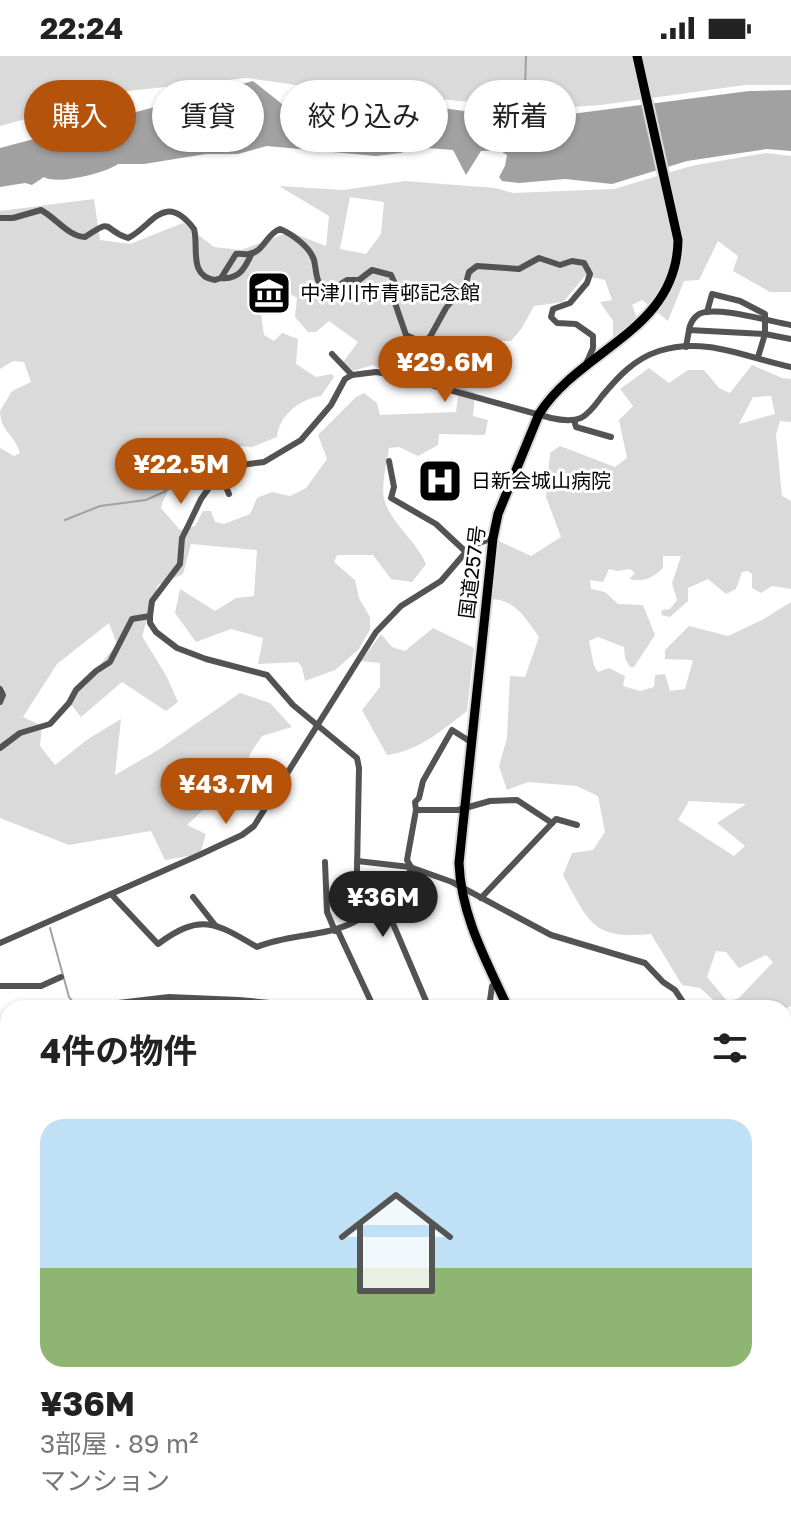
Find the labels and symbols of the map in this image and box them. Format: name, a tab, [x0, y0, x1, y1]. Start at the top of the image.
museum icon: 中津川市青邨記念館	[245, 269, 293, 317]
place label: 中津川市青邨記念館	[300, 280, 480, 304]
pin: ¥29.6M	[380, 336, 510, 404]
pin: ¥22.5M	[116, 438, 246, 506]
hospital icon: 日新会城山病院	[416, 457, 464, 505]
place label: 日新会城山病院	[471, 468, 611, 492]
street label: 国道257号	[453, 524, 489, 620]
pin: ¥43.7M	[161, 758, 291, 826]
pin: ¥36M	[336, 871, 430, 939]

